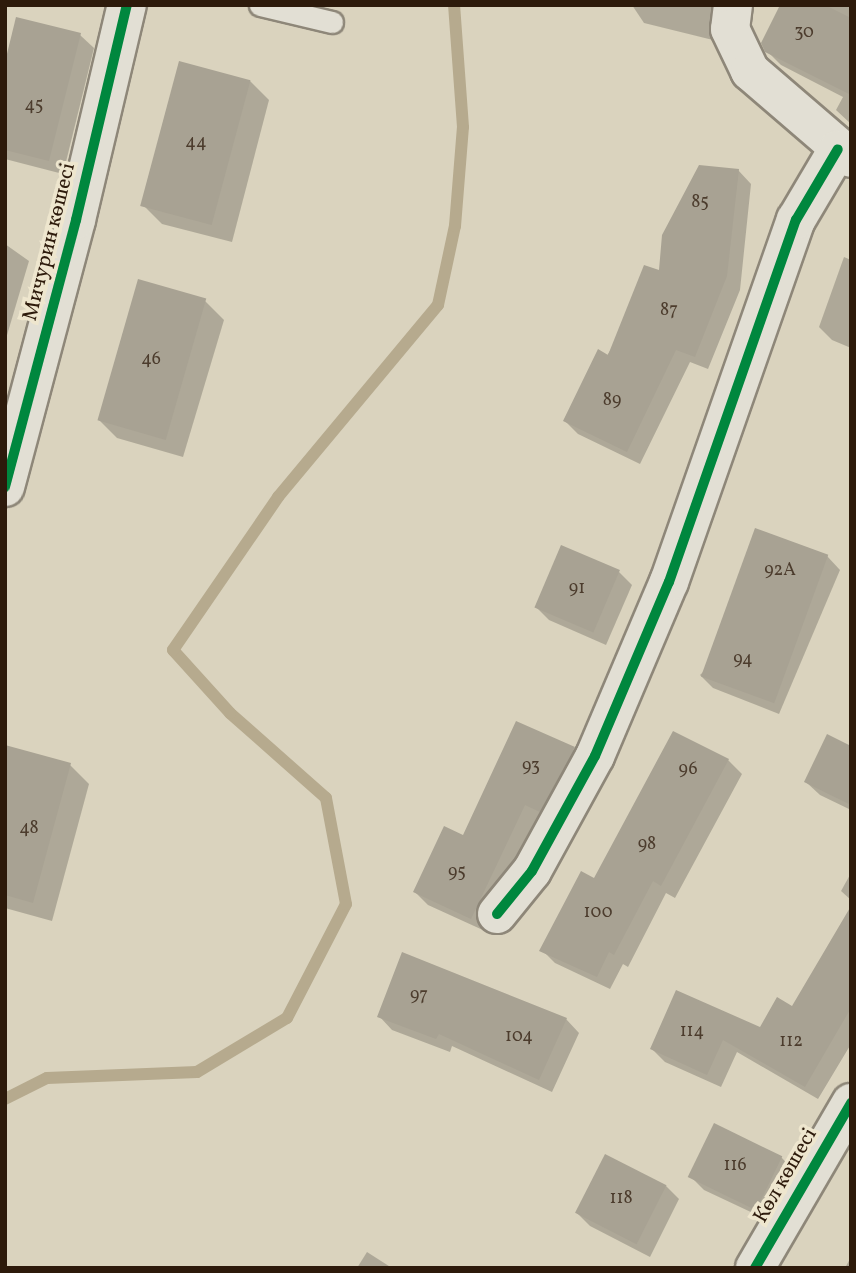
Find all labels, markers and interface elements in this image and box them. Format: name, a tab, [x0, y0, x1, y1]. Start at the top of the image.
house number: 30	[794, 22, 814, 44]
house number: 45	[25, 95, 43, 117]
house number: 44	[185, 132, 207, 154]
street label: Мичурин көшесі	[18, 160, 82, 324]
house number: 85	[691, 192, 709, 214]
house number: 87	[660, 300, 678, 322]
house number: 46	[141, 349, 161, 371]
house number: 89	[603, 390, 621, 412]
house number: 92А	[764, 560, 796, 582]
house number: 91	[569, 578, 585, 600]
house number: 94	[733, 649, 753, 671]
house number: 93	[522, 756, 540, 778]
house number: 96	[678, 759, 698, 781]
house number: 48	[19, 818, 39, 840]
house number: 98	[638, 834, 656, 856]
house number: 95	[448, 862, 466, 884]
house number: 100	[584, 902, 612, 924]
house number: 97	[410, 985, 428, 1007]
house number: 114	[680, 1021, 704, 1043]
house number: 104	[505, 1026, 533, 1048]
house number: 112	[779, 1031, 803, 1053]
street label: Көл көшесі	[749, 1124, 823, 1228]
house number: 116	[723, 1155, 747, 1177]
house number: 118	[609, 1188, 633, 1210]

